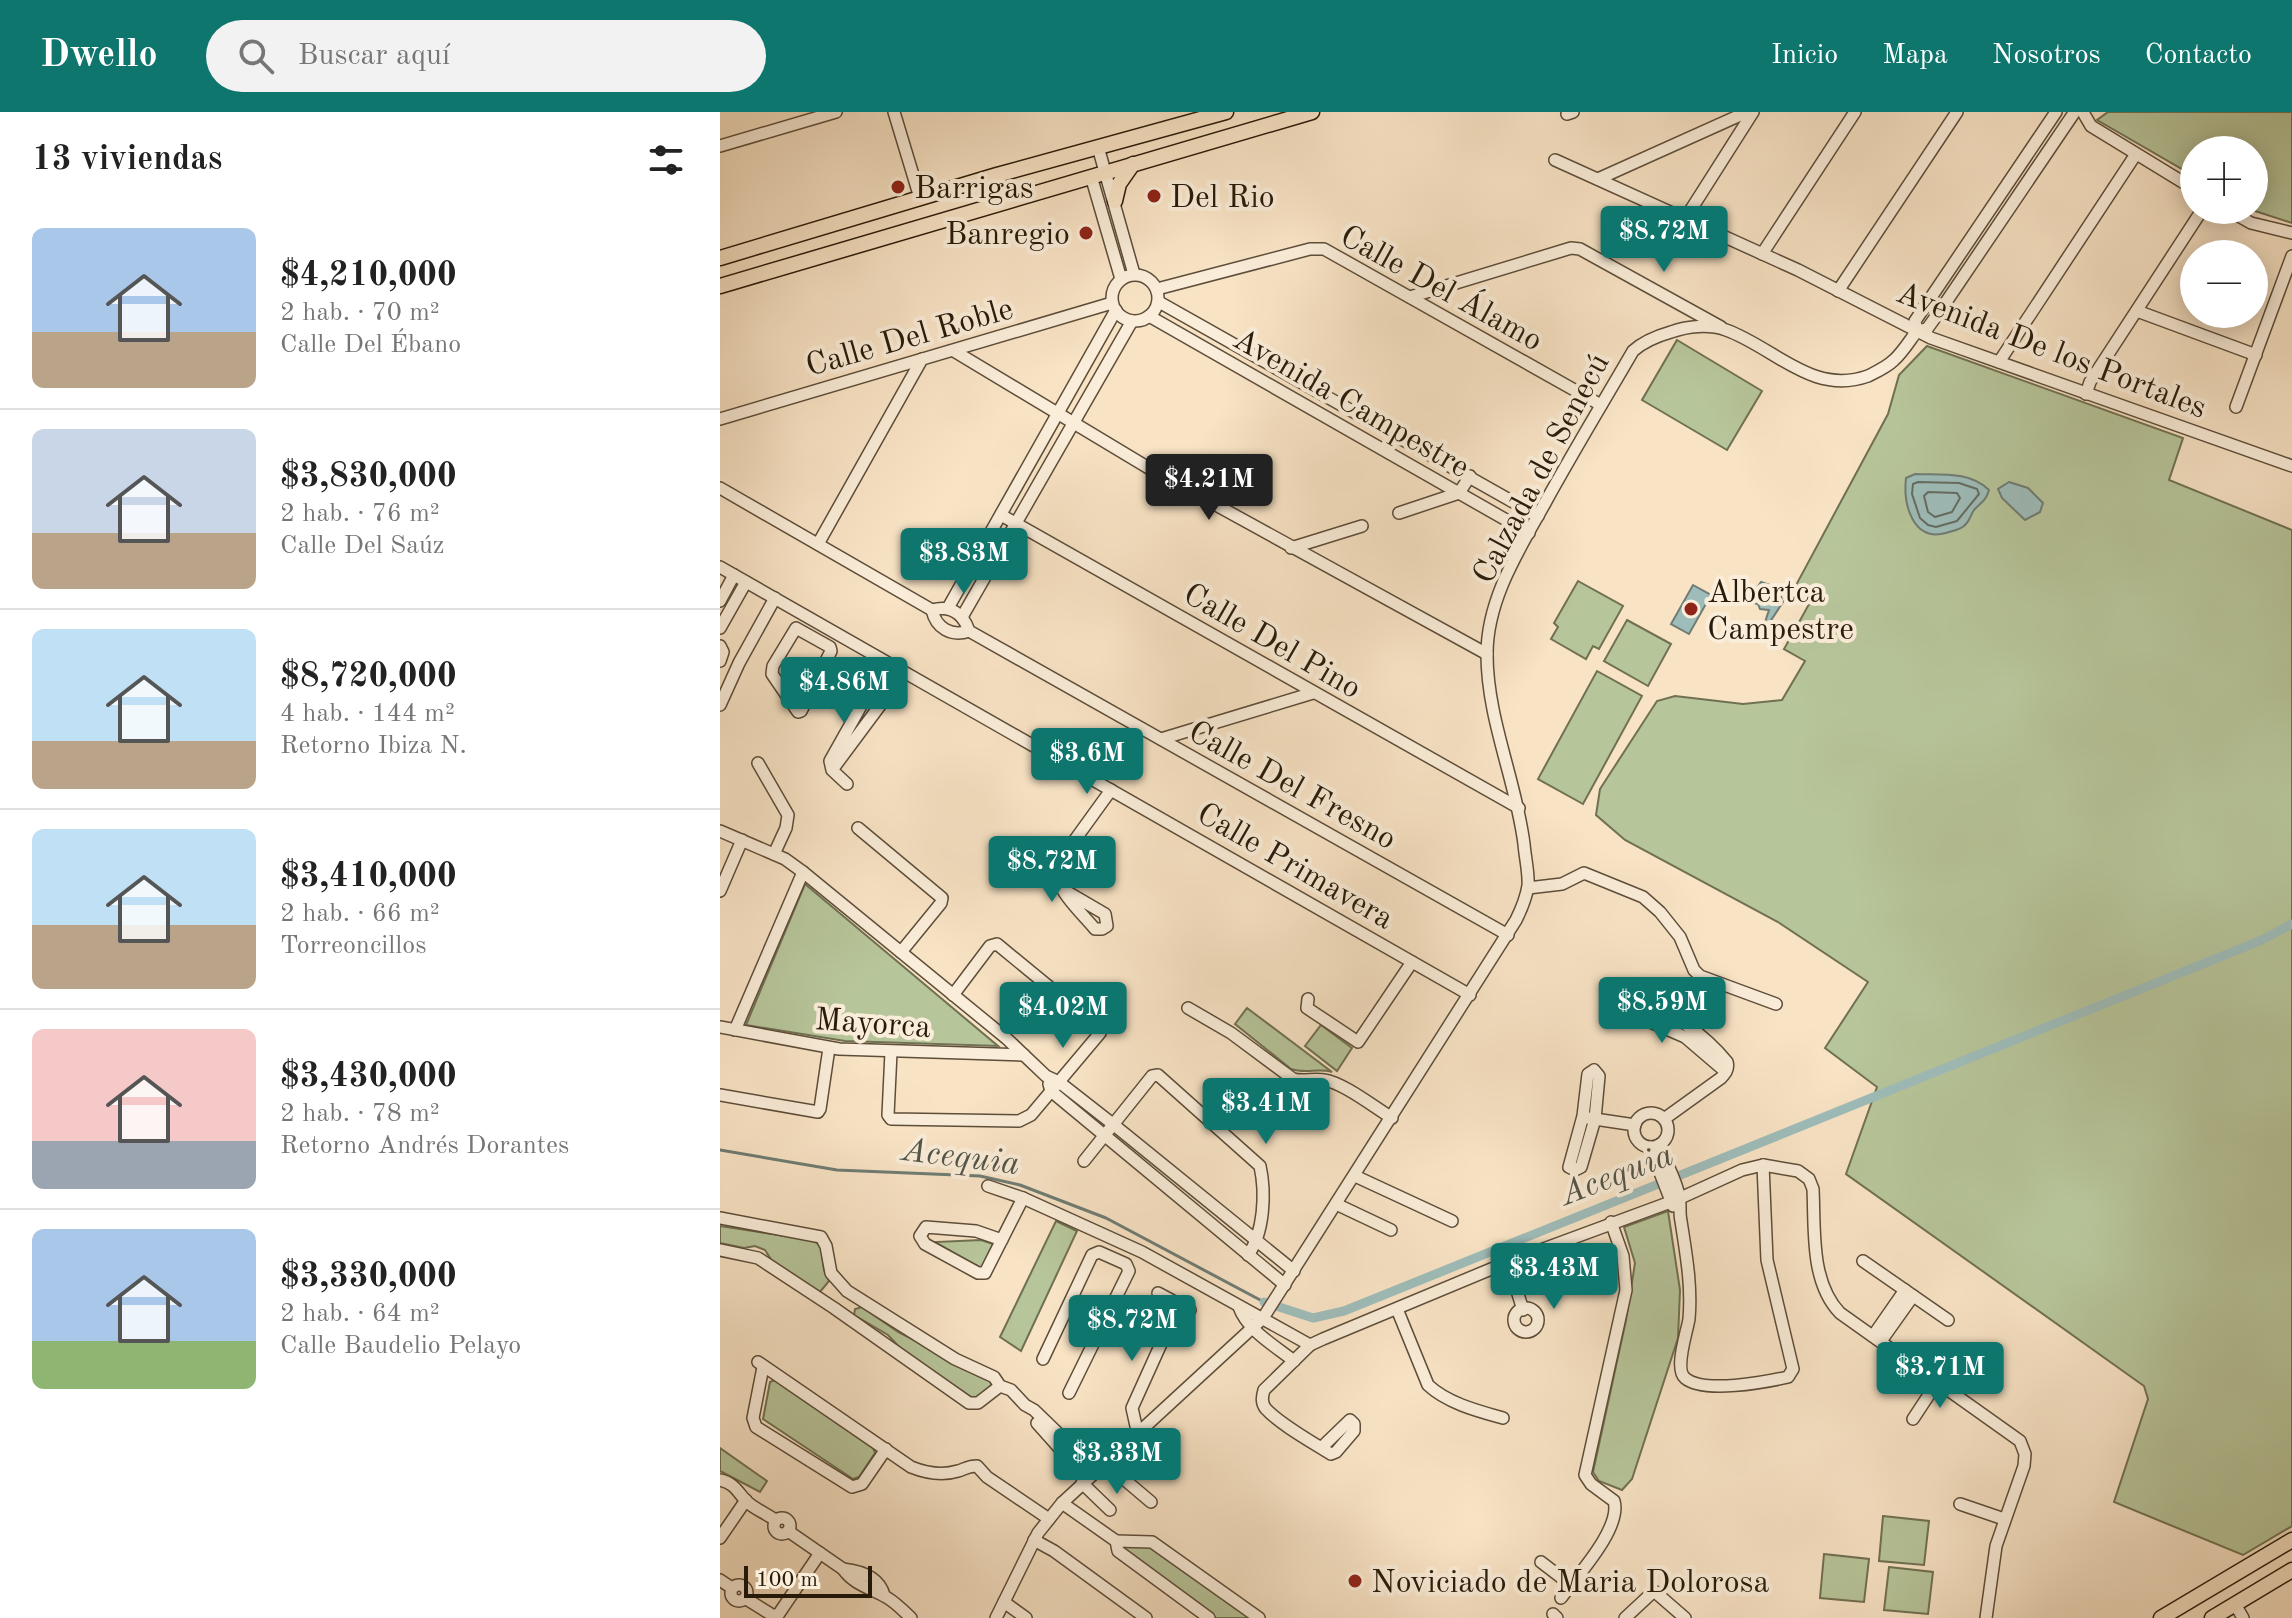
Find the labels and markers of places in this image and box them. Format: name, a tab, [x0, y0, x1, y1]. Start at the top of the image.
place label: Barrigas	[914, 174, 1034, 206]
marker: Barrigas	[889, 178, 907, 196]
place label: Del Rio	[1170, 183, 1275, 215]
marker: Del Rio	[1145, 187, 1163, 205]
pin: $8.72M	[1599, 206, 1729, 274]
place label: Banregio	[945, 220, 1070, 252]
marker: Banregio	[1077, 224, 1095, 242]
pin: $4.21M	[1144, 454, 1274, 522]
pin: $3.83M	[899, 528, 1029, 596]
place label: Albertca Campestre	[1707, 578, 1854, 647]
marker: Albertca Campestre	[1682, 600, 1700, 618]
pin: $4.86M	[779, 657, 909, 725]
pin: $3.6M	[1031, 728, 1143, 796]
pin: $8.72M	[987, 836, 1117, 904]
pin: $8.59M	[1597, 977, 1727, 1045]
pin: $4.02M	[998, 982, 1128, 1050]
pin: $3.41M	[1201, 1078, 1331, 1146]
pin: $3.43M	[1489, 1243, 1619, 1311]
pin: $8.72M	[1067, 1295, 1197, 1363]
pin: $3.71M	[1875, 1342, 2005, 1410]
pin: $3.33M	[1052, 1428, 1182, 1496]
place label: Noviciado de Maria Dolorosa	[1371, 1568, 1769, 1600]
marker: Noviciado de Maria Dolorosa	[1346, 1572, 1364, 1590]

